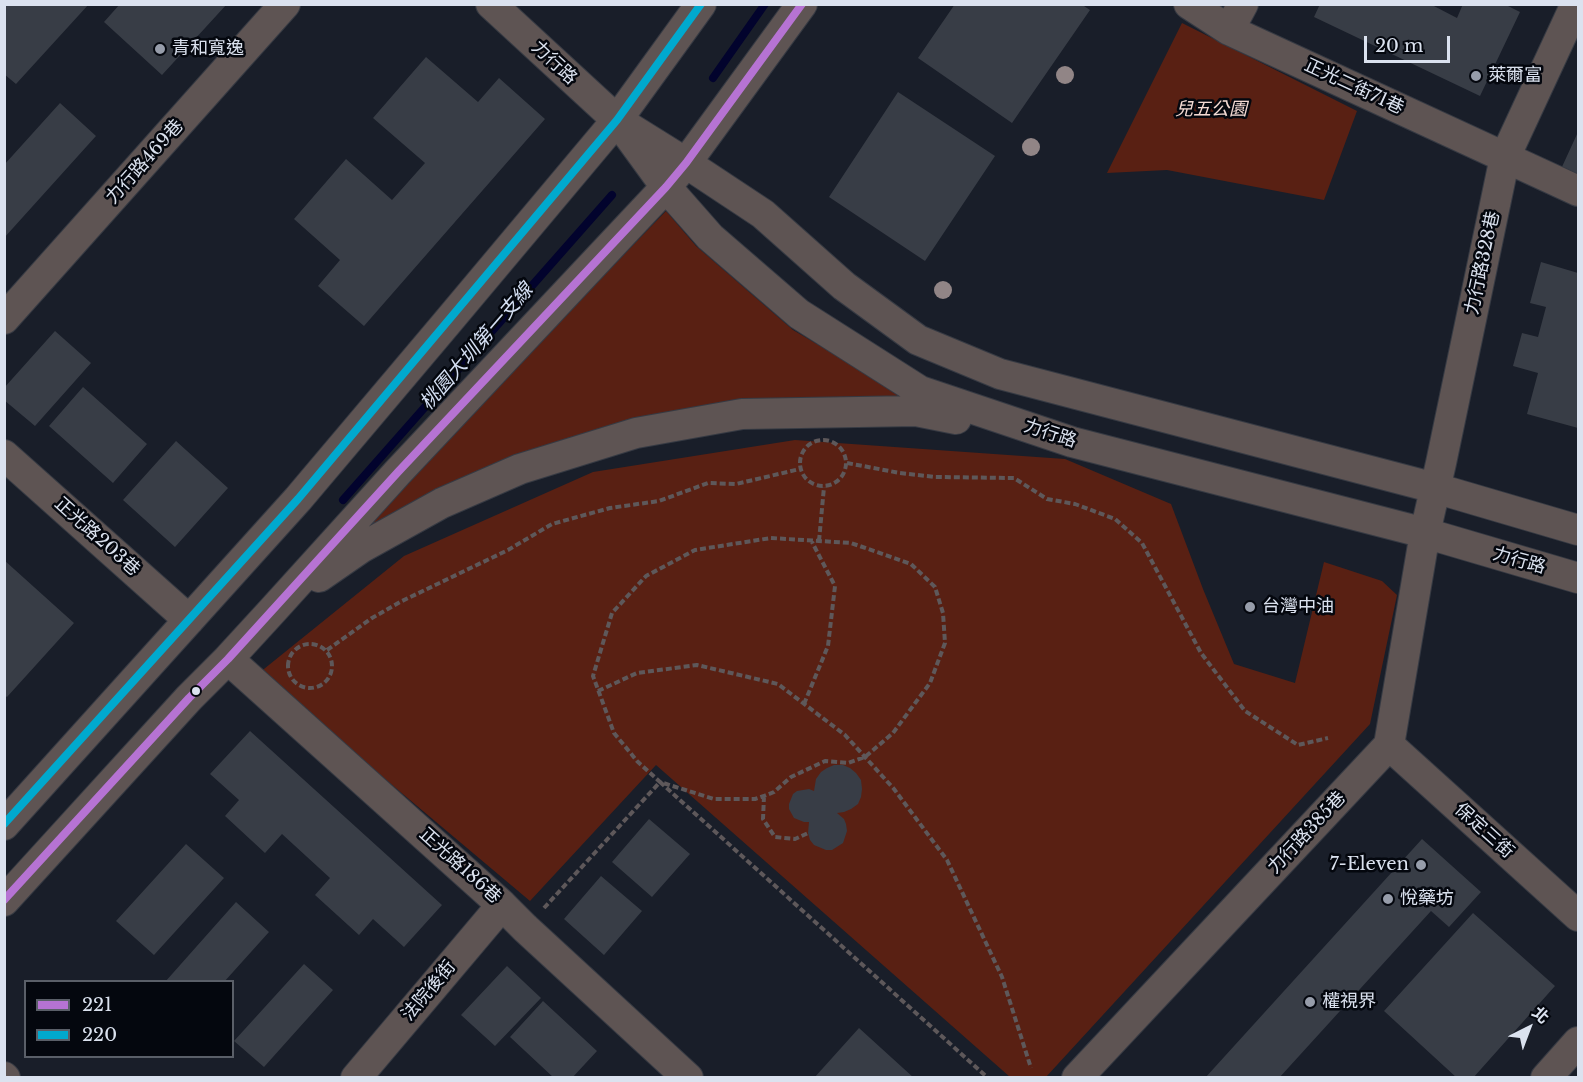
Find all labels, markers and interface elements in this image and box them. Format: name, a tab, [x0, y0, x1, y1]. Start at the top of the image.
scale bar	[1367, 24, 1452, 62]
text: 20 m	[1375, 35, 1423, 57]
street label: 力行路	[527, 37, 581, 89]
place label: 青和寬逸	[172, 38, 244, 60]
marker: 青和寬逸	[153, 42, 167, 56]
street label: 正光二街71巷	[1301, 55, 1407, 119]
place label: 萊爾富	[1488, 65, 1542, 87]
marker: 萊爾富	[1469, 69, 1483, 83]
park label: 兒五公園	[1175, 99, 1247, 121]
street label: 力行路469巷	[102, 116, 188, 208]
street label: 力行路328巷	[1462, 209, 1504, 317]
water label: 桃園大圳第一支線	[415, 279, 539, 415]
street label: 力行路	[1021, 415, 1079, 453]
street label: 正光路203巷	[50, 493, 144, 581]
street label: 力行路	[1490, 543, 1548, 579]
place label: 台灣中油	[1262, 596, 1334, 618]
marker: 台灣中油	[1243, 600, 1257, 614]
unlabelled marker	[190, 685, 202, 697]
street label: 力行路385巷	[1264, 788, 1350, 878]
street label: 保定三街	[1450, 799, 1518, 863]
street label: 正光路186巷	[415, 824, 505, 908]
place label: 7-Eleven	[1330, 854, 1409, 876]
marker: 7-Eleven	[1414, 858, 1428, 872]
place label: 悅藥坊	[1400, 888, 1454, 910]
marker: 悅藥坊	[1381, 892, 1395, 906]
street label: 法院後街	[398, 956, 460, 1026]
legend	[24, 980, 234, 1058]
place label: 權視界	[1322, 991, 1376, 1013]
text: 221	[82, 994, 112, 1016]
marker: 權視界	[1303, 995, 1317, 1009]
north arrow	[1499, 998, 1559, 1058]
text: 北	[1528, 1002, 1554, 1027]
text: 220	[82, 1024, 117, 1046]

